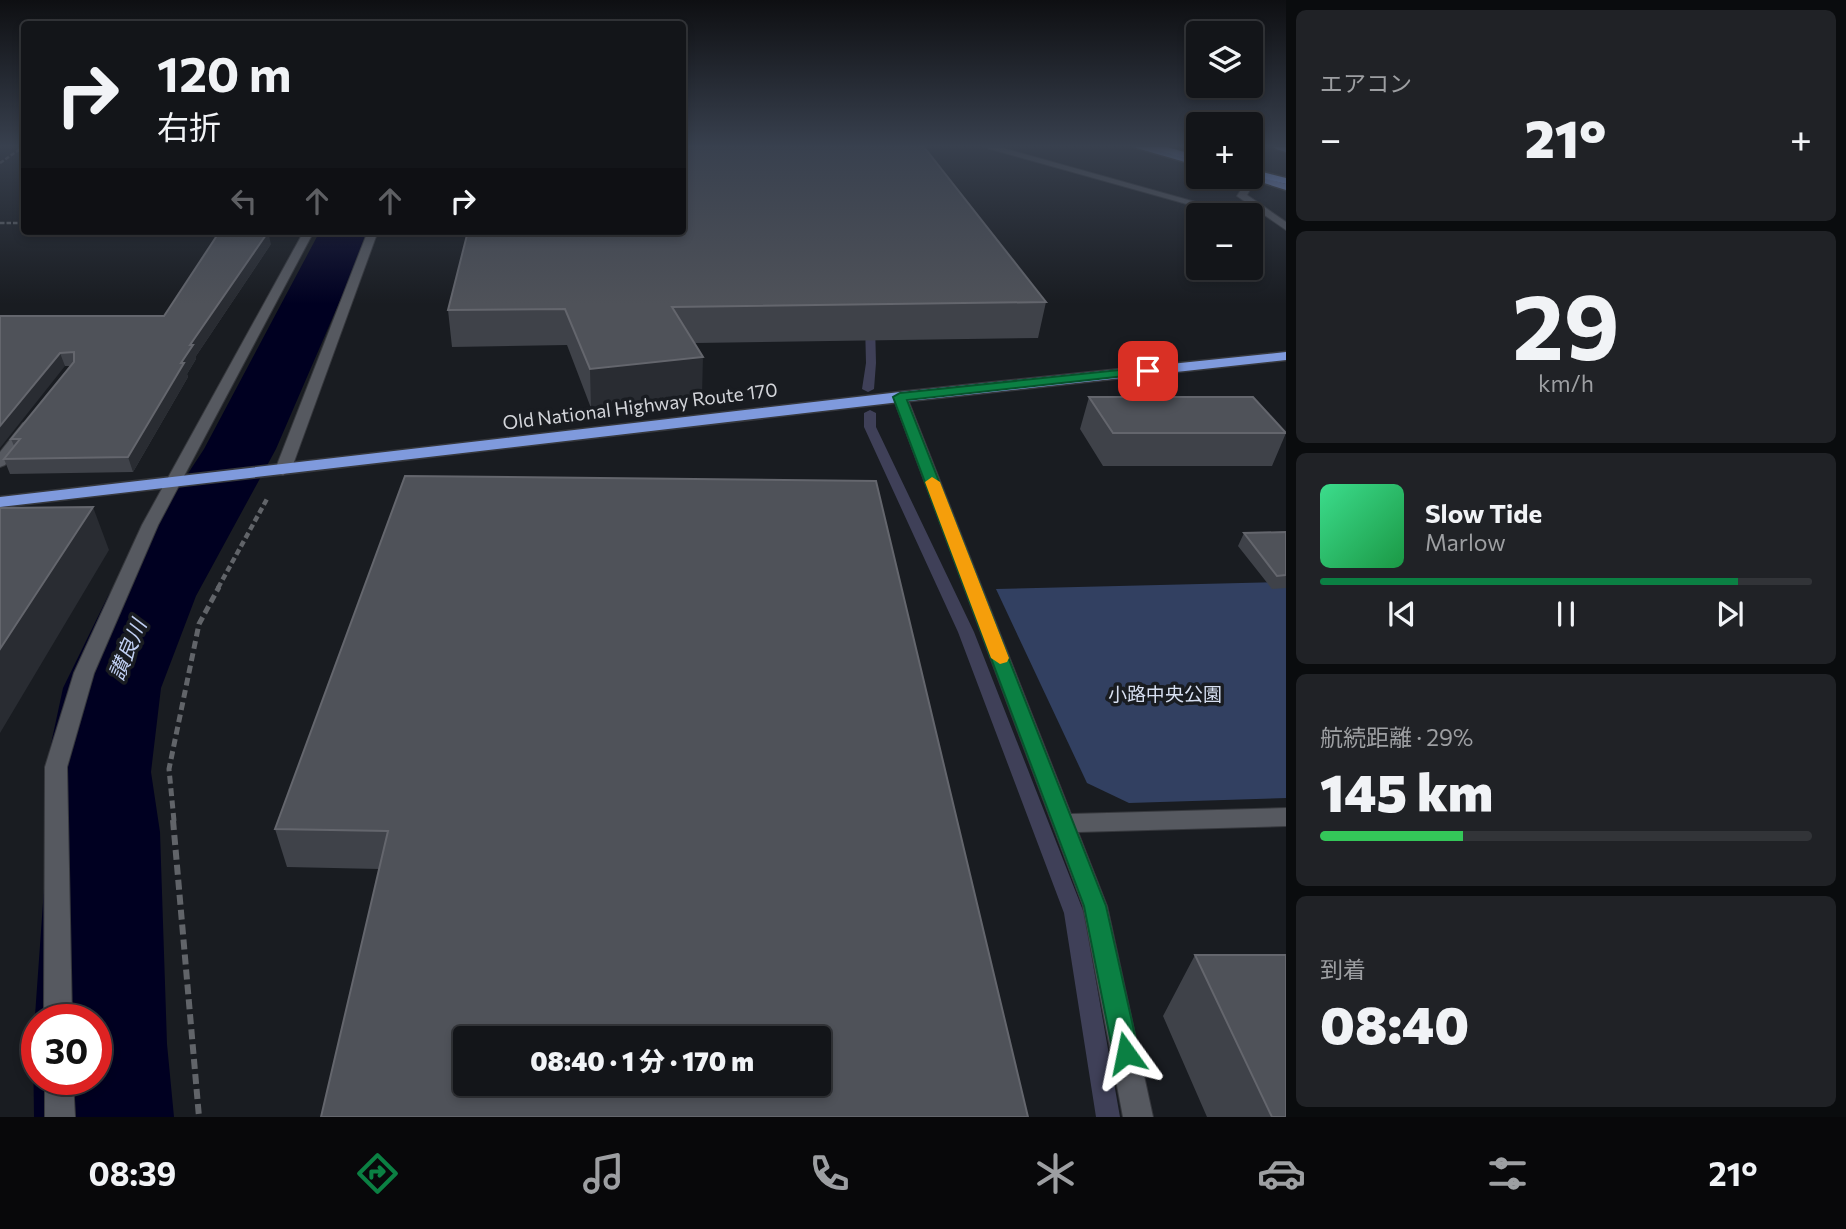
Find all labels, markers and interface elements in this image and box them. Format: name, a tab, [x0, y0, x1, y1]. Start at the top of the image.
map controls	[1186, 21, 1263, 280]
button: layers	[1186, 21, 1263, 98]
text: 120 m	[157, 42, 291, 102]
icon: right	[42, 49, 133, 140]
text: エアコン	[1320, 69, 1412, 97]
text: 21°	[1525, 105, 1606, 169]
text: 右折	[157, 106, 221, 146]
button: +	[1186, 112, 1263, 189]
text: −	[1320, 114, 1342, 161]
text: +	[1790, 114, 1812, 161]
icon: left	[225, 182, 263, 220]
icon: ahead	[298, 182, 336, 220]
icon: ahead	[371, 182, 409, 220]
icon: right	[444, 182, 482, 220]
button: −	[1186, 203, 1263, 280]
text: 29	[1512, 267, 1620, 379]
pin	[1118, 341, 1178, 401]
icon: arrive	[1129, 352, 1167, 390]
text: km/h	[1538, 369, 1594, 397]
street label: Old National Highway Route 170	[501, 377, 779, 434]
text: Slow Tide	[1425, 497, 1542, 528]
text: Marlow	[1425, 528, 1506, 556]
icon: previous	[1383, 595, 1421, 633]
icon: pause	[1547, 595, 1585, 633]
icon: next	[1711, 595, 1749, 633]
water label: 讃良川	[103, 614, 151, 683]
park label: 小路中央公園	[1108, 682, 1222, 705]
text: 航続距離 · 29%	[1320, 723, 1473, 751]
text: 145 km	[1320, 759, 1493, 823]
text: 到着	[1320, 955, 1366, 983]
text: 08:40	[1320, 991, 1469, 1055]
speed limit sign: 30	[21, 1004, 112, 1095]
position arrow	[1089, 1016, 1163, 1090]
text: 08:40 · 1 分 · 170 m	[530, 1045, 754, 1076]
icon: directions	[353, 1149, 402, 1198]
icon: music	[579, 1149, 628, 1198]
icon: phone	[805, 1149, 854, 1198]
icon: climate	[1031, 1149, 1080, 1198]
icon: car	[1257, 1149, 1306, 1198]
icon: filters	[1483, 1149, 1532, 1198]
text: 08:39	[88, 1153, 176, 1193]
text: 21°	[1708, 1153, 1757, 1193]

